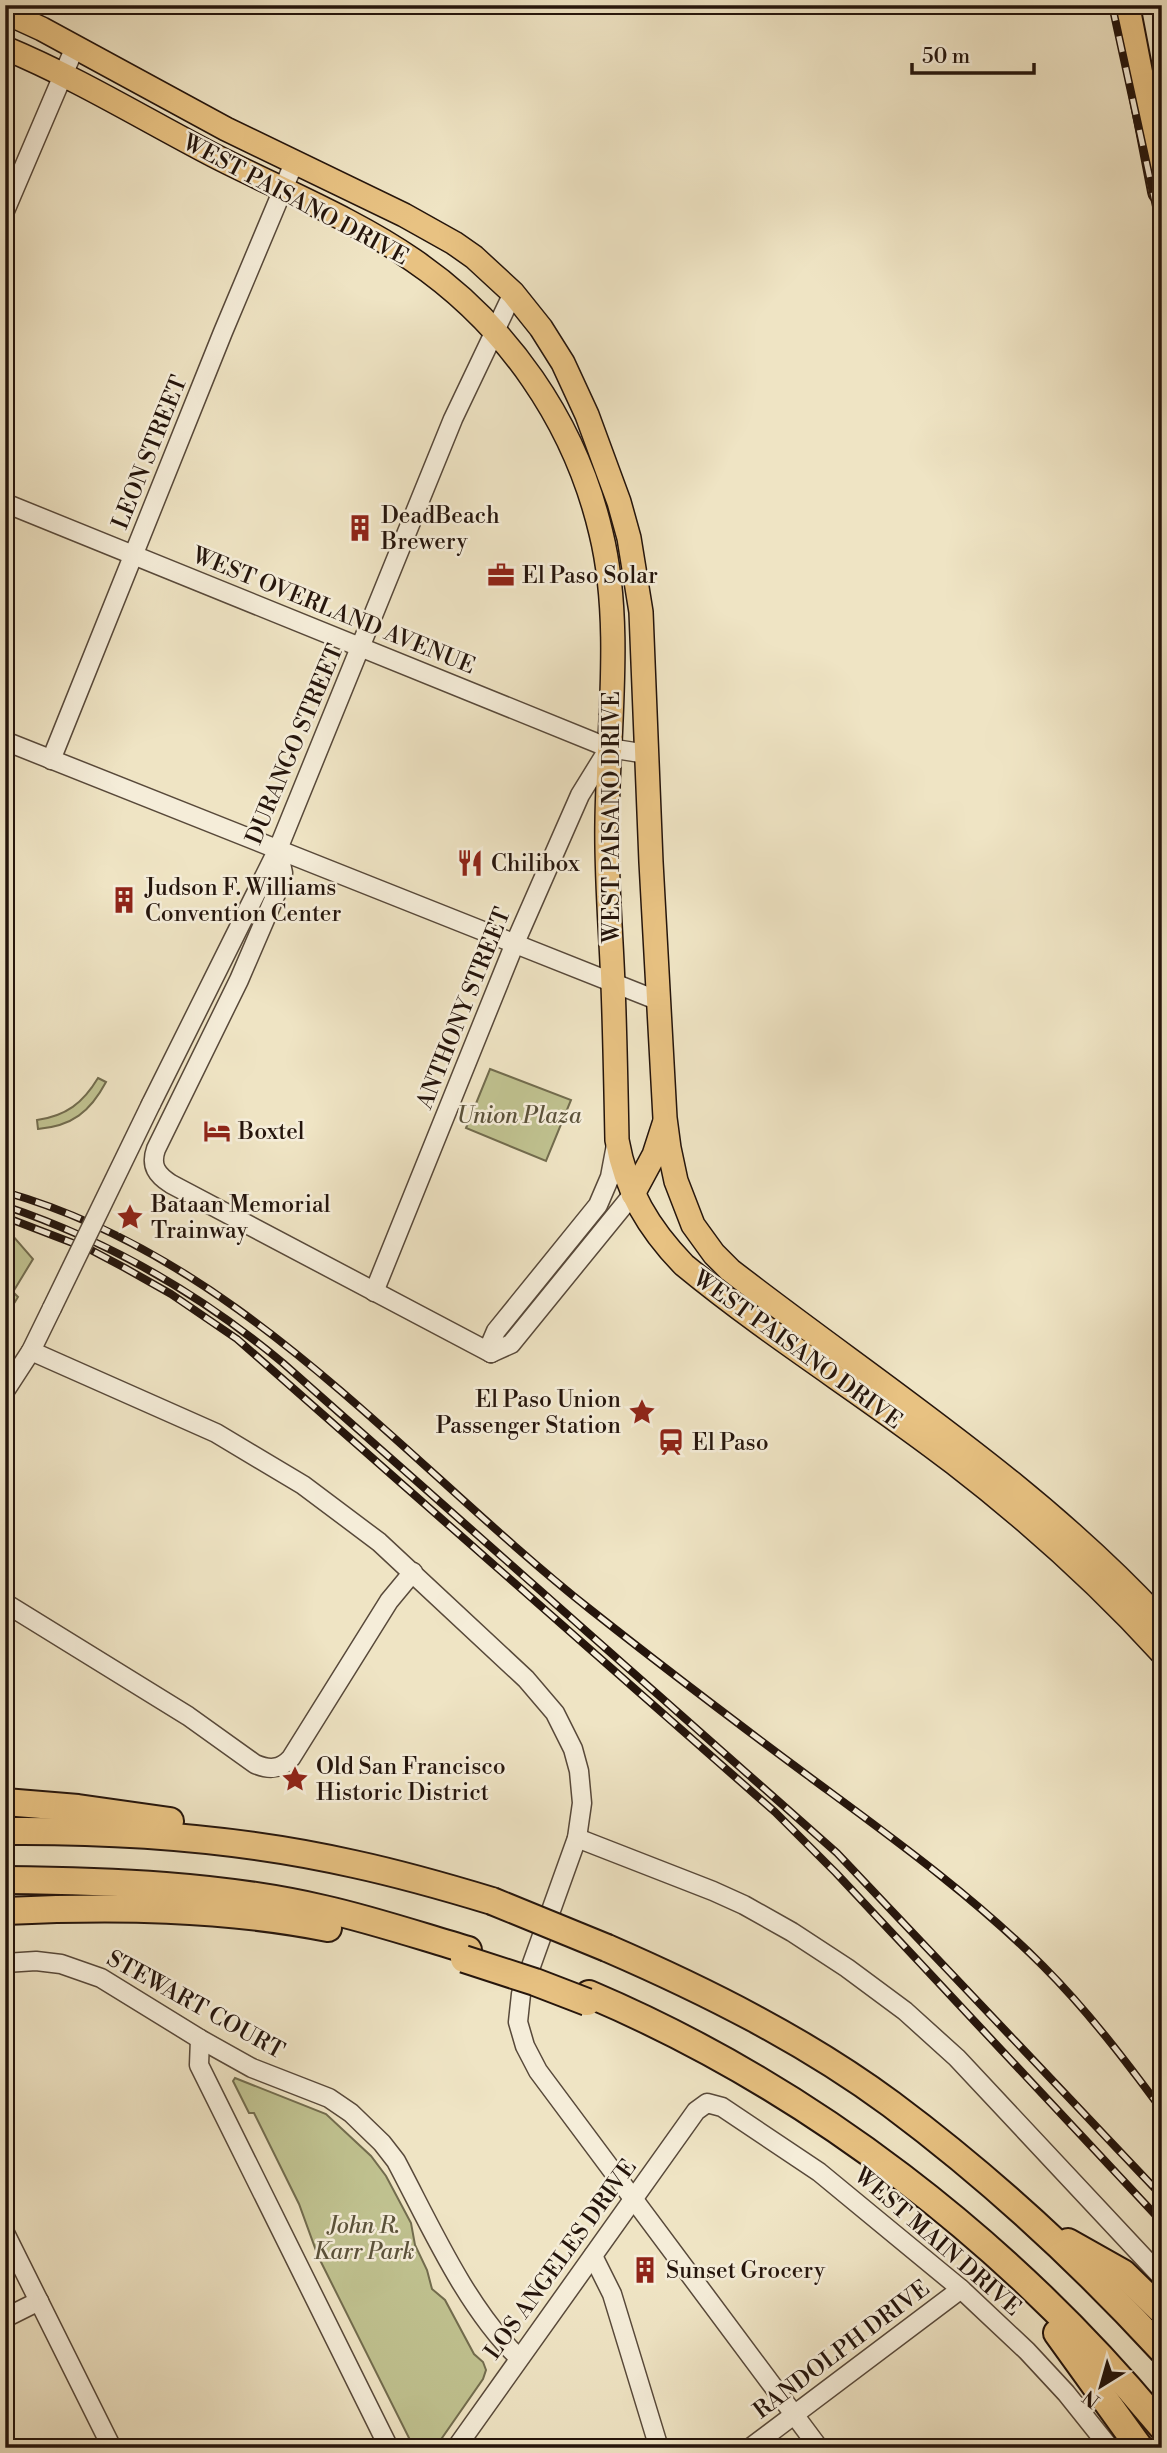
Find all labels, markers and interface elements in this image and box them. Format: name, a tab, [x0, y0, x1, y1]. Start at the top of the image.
scale bar	[912, 32, 1034, 76]
text: 50 m	[922, 44, 970, 70]
street label: WEST PAISANO DRIVE	[177, 128, 413, 271]
street label: LEON STREET	[106, 371, 193, 533]
place label: DeadBeach Brewery	[380, 502, 500, 556]
building icon: DeadBeach Brewery	[345, 513, 375, 543]
street label: WEST OVERLAND AVENUE	[187, 541, 479, 681]
office icon: El Paso Solar	[486, 560, 516, 590]
place label: El Paso Solar	[522, 562, 658, 590]
street label: DURANGO STREET	[240, 640, 350, 849]
street label: WEST PAISANO DRIVE	[598, 691, 626, 944]
restaurant icon: Chilibox	[455, 848, 485, 878]
place label: Chilibox	[491, 850, 580, 878]
place label: Judson F. Williams Convention Center	[144, 874, 341, 928]
building icon: Judson F. Williams Convention Center	[109, 885, 139, 915]
street label: ANTHONY STREET	[410, 904, 517, 1114]
park label: Union Plaza	[456, 1102, 582, 1130]
hotel icon: Boxtel	[202, 1116, 232, 1146]
place label: Boxtel	[237, 1118, 305, 1146]
place label: Bataan Memorial Trainway	[150, 1191, 331, 1245]
place icon: Bataan Memorial Trainway	[115, 1202, 145, 1232]
street label: WEST PAISANO DRIVE	[687, 1264, 908, 1435]
place label: El Paso Union Passenger Station	[436, 1386, 621, 1440]
place icon: El Paso Union Passenger Station	[627, 1397, 657, 1427]
station icon: El Paso	[656, 1427, 686, 1457]
place label: El Paso	[692, 1429, 769, 1457]
place label: Old San Francisco Historic District	[316, 1753, 506, 1807]
place icon: Old San Francisco Historic District	[280, 1764, 310, 1794]
street label: STEWART COURT	[102, 1945, 289, 2065]
street label: LOS ANGELES DRIVE	[479, 2154, 643, 2365]
street label: WEST MAIN DRIVE	[847, 2161, 1027, 2322]
park label: John R. Karr Park	[314, 2212, 414, 2266]
building icon: Sunset Grocery	[630, 2255, 660, 2285]
place label: Sunset Grocery	[666, 2257, 826, 2285]
street label: RANDOLPH DRIVE	[748, 2274, 935, 2425]
north arrow	[1066, 2352, 1136, 2422]
text: N	[1078, 2385, 1105, 2413]

